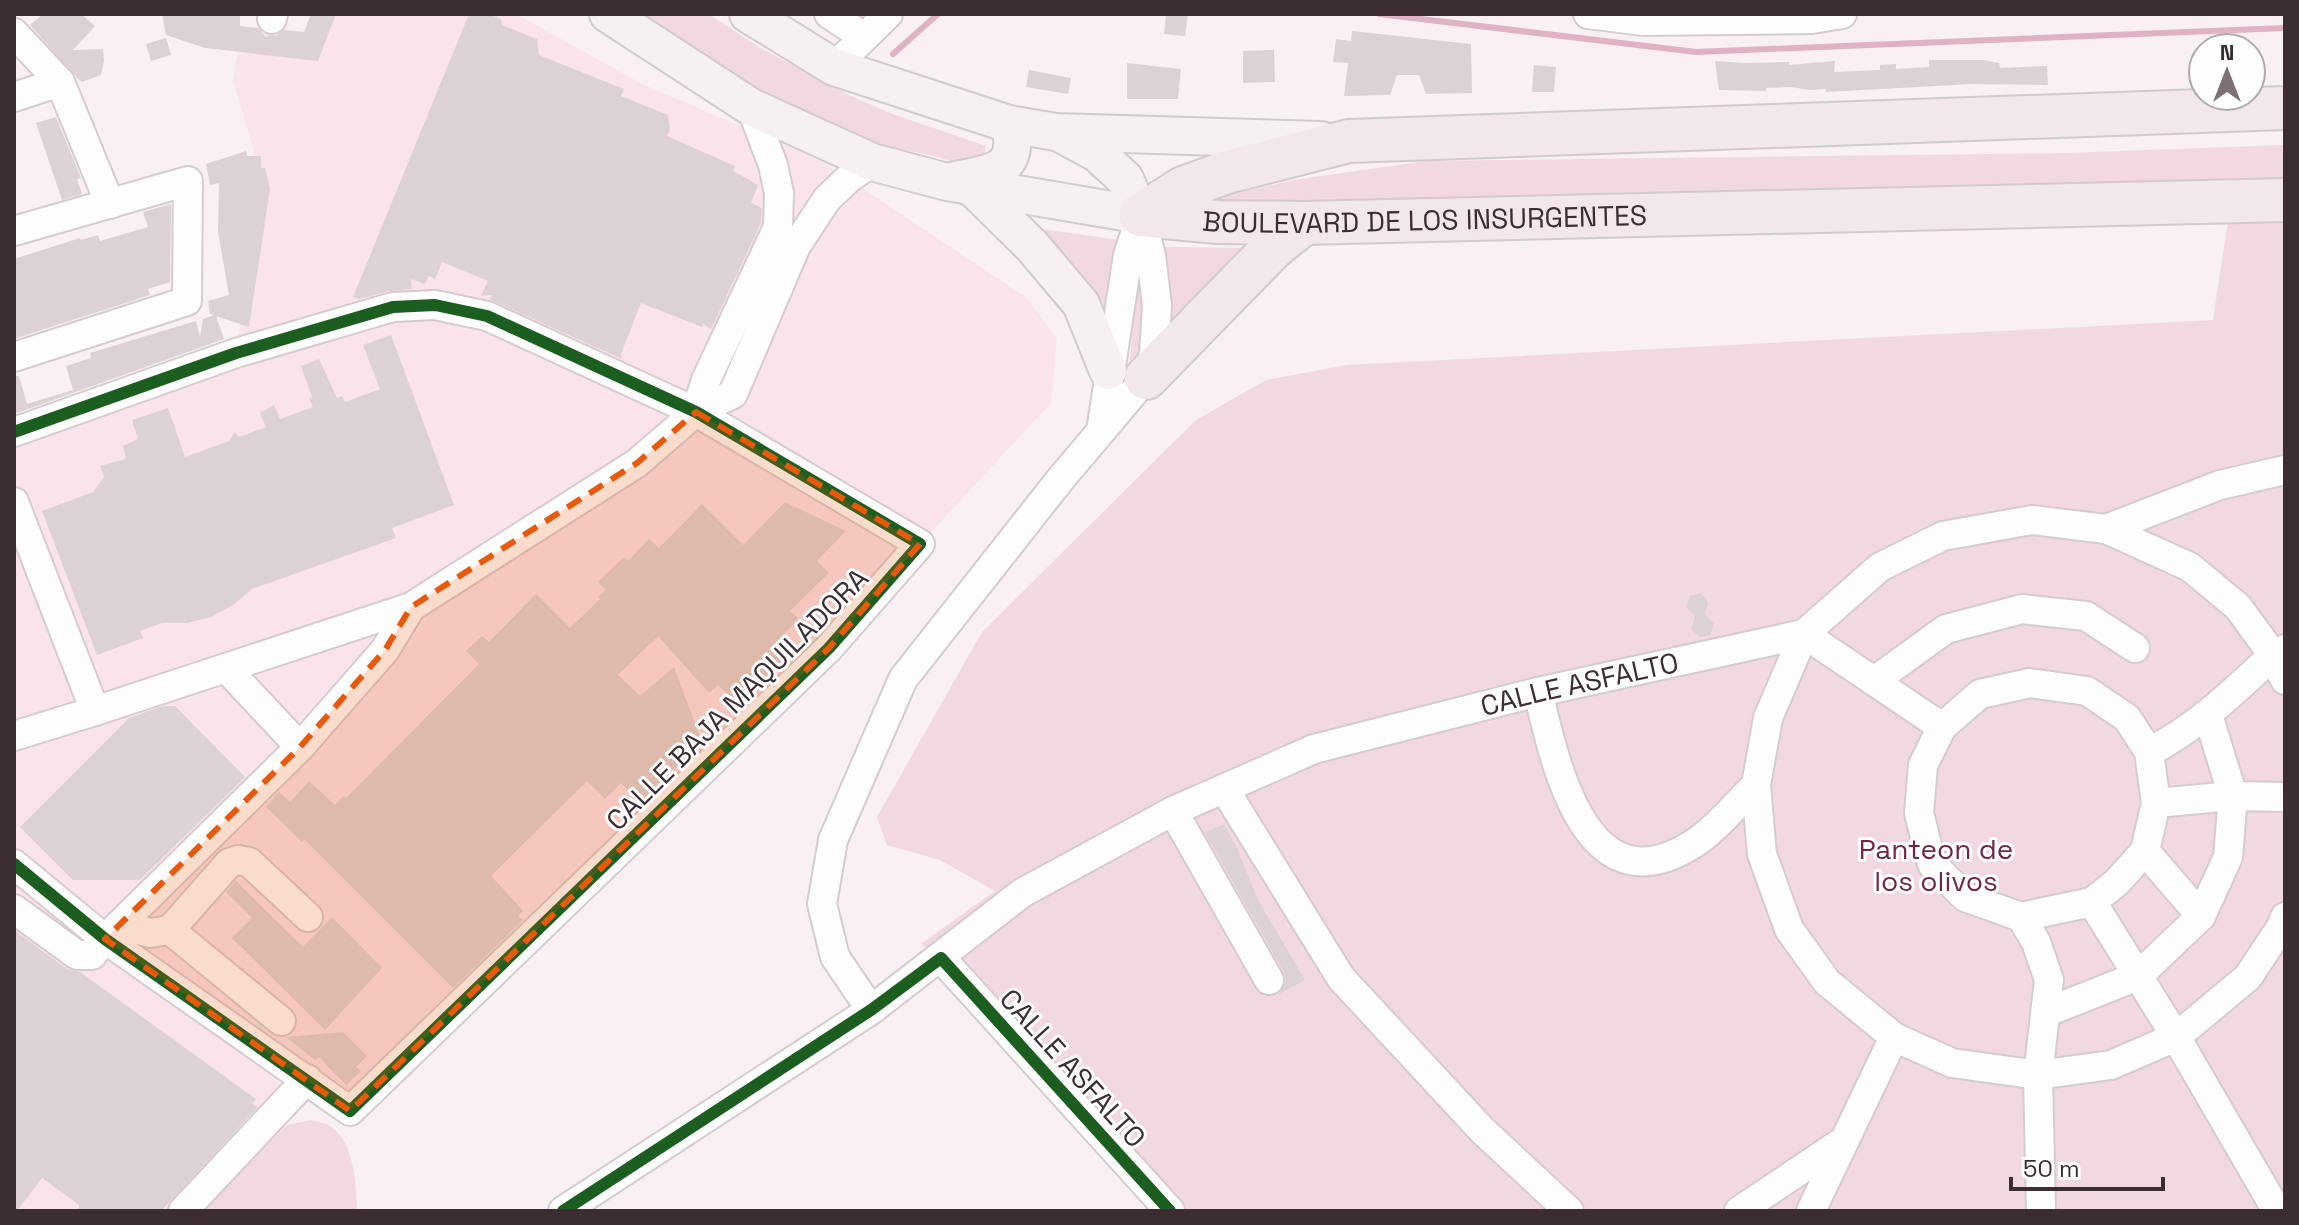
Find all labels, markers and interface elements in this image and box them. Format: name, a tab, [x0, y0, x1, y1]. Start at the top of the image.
north arrow	[2187, 32, 2267, 112]
text: N	[2220, 38, 2234, 66]
street label: BOULEVARD DE LOS INSURGENTES	[1201, 197, 1647, 241]
street label: CALLE BAJA MAQUILADORA	[598, 560, 876, 838]
street label: CALLE ASFALTO	[1477, 644, 1682, 724]
park label: Panteon de los olivos	[1859, 831, 2013, 899]
street label: CALLE ASFALTO	[992, 981, 1154, 1155]
scale bar	[2011, 1141, 2163, 1191]
text: 50 m	[2023, 1153, 2080, 1184]

